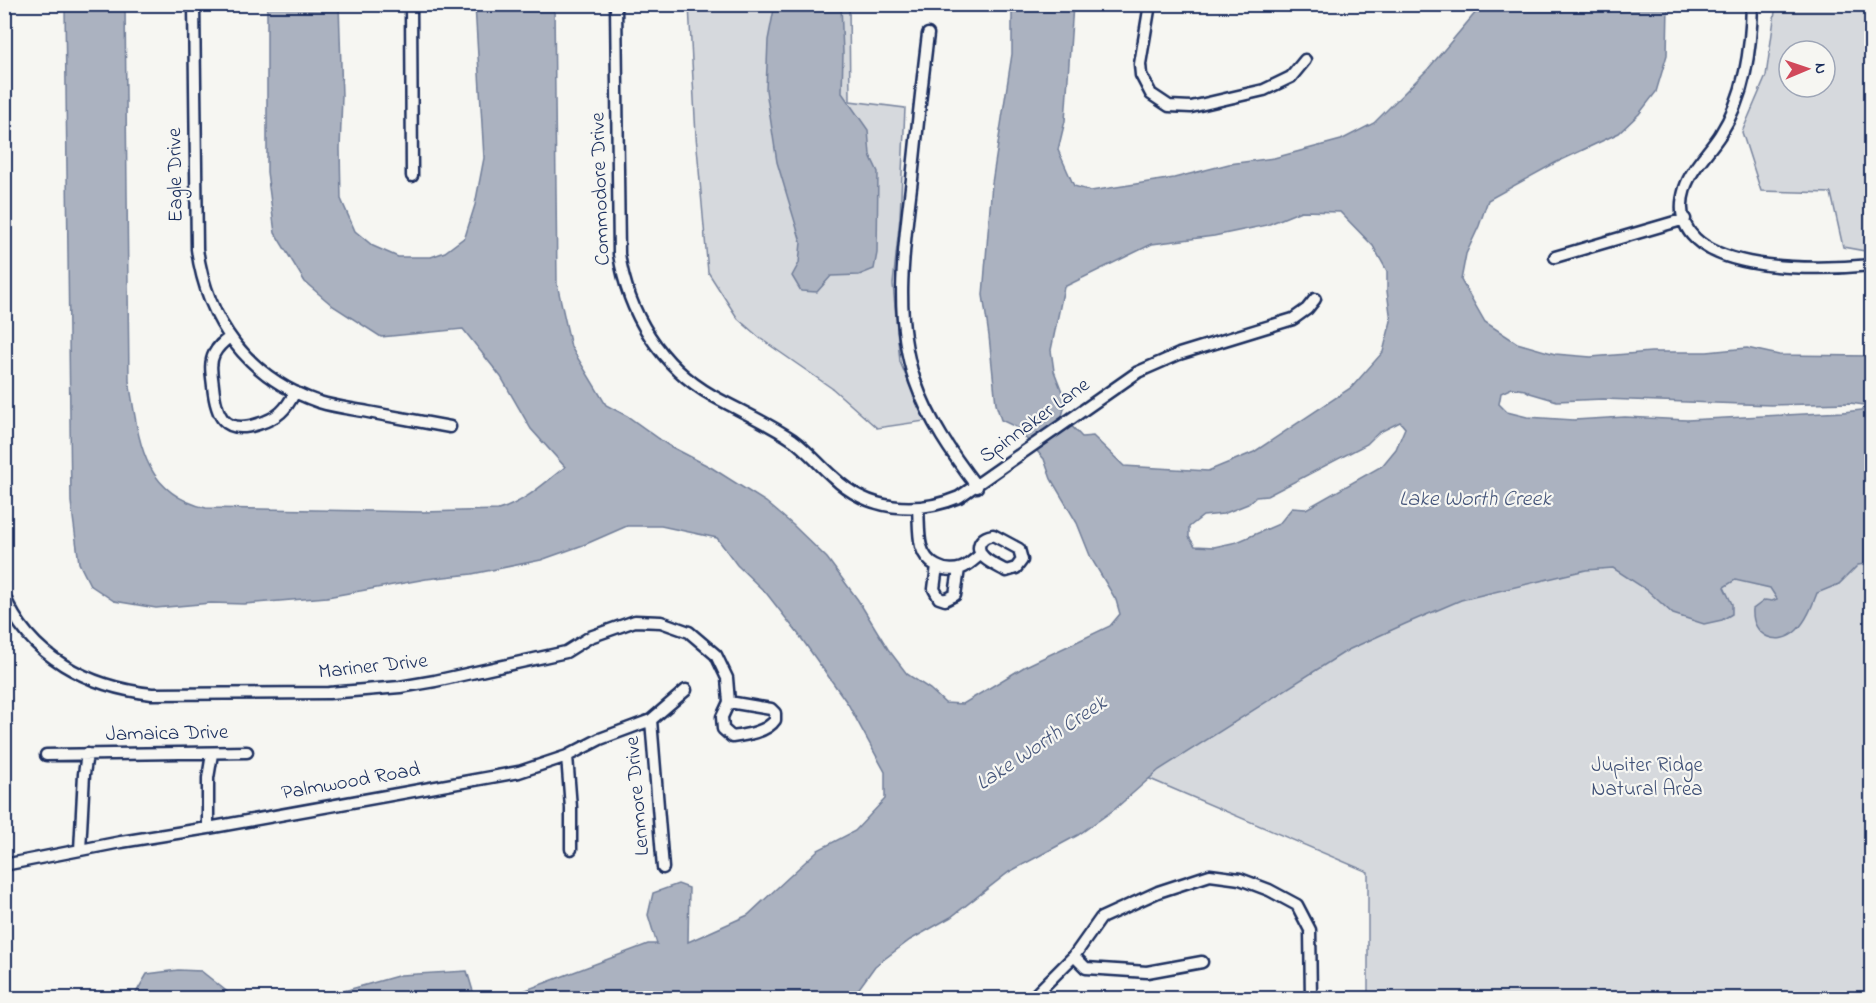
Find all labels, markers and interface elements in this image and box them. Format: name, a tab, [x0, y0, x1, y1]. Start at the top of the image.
north arrow	[1777, 39, 1837, 99]
text: N	[1808, 63, 1832, 75]
street label: Commodore Drive	[583, 111, 619, 266]
street label: Eagle Drive	[160, 127, 194, 223]
street label: Spinnaker Lane	[974, 370, 1097, 471]
water label: Lake Worth Creek	[1399, 484, 1552, 516]
street label: Mariner Drive	[317, 646, 430, 688]
water label: Lake Worth Creek	[970, 688, 1115, 800]
street label: Jamaica Drive	[105, 718, 229, 750]
street label: Lenmore Drive	[618, 734, 658, 857]
park label: Jupiter Ridge Natural Area	[1591, 751, 1703, 805]
street label: Palmwood Road	[279, 755, 423, 809]

